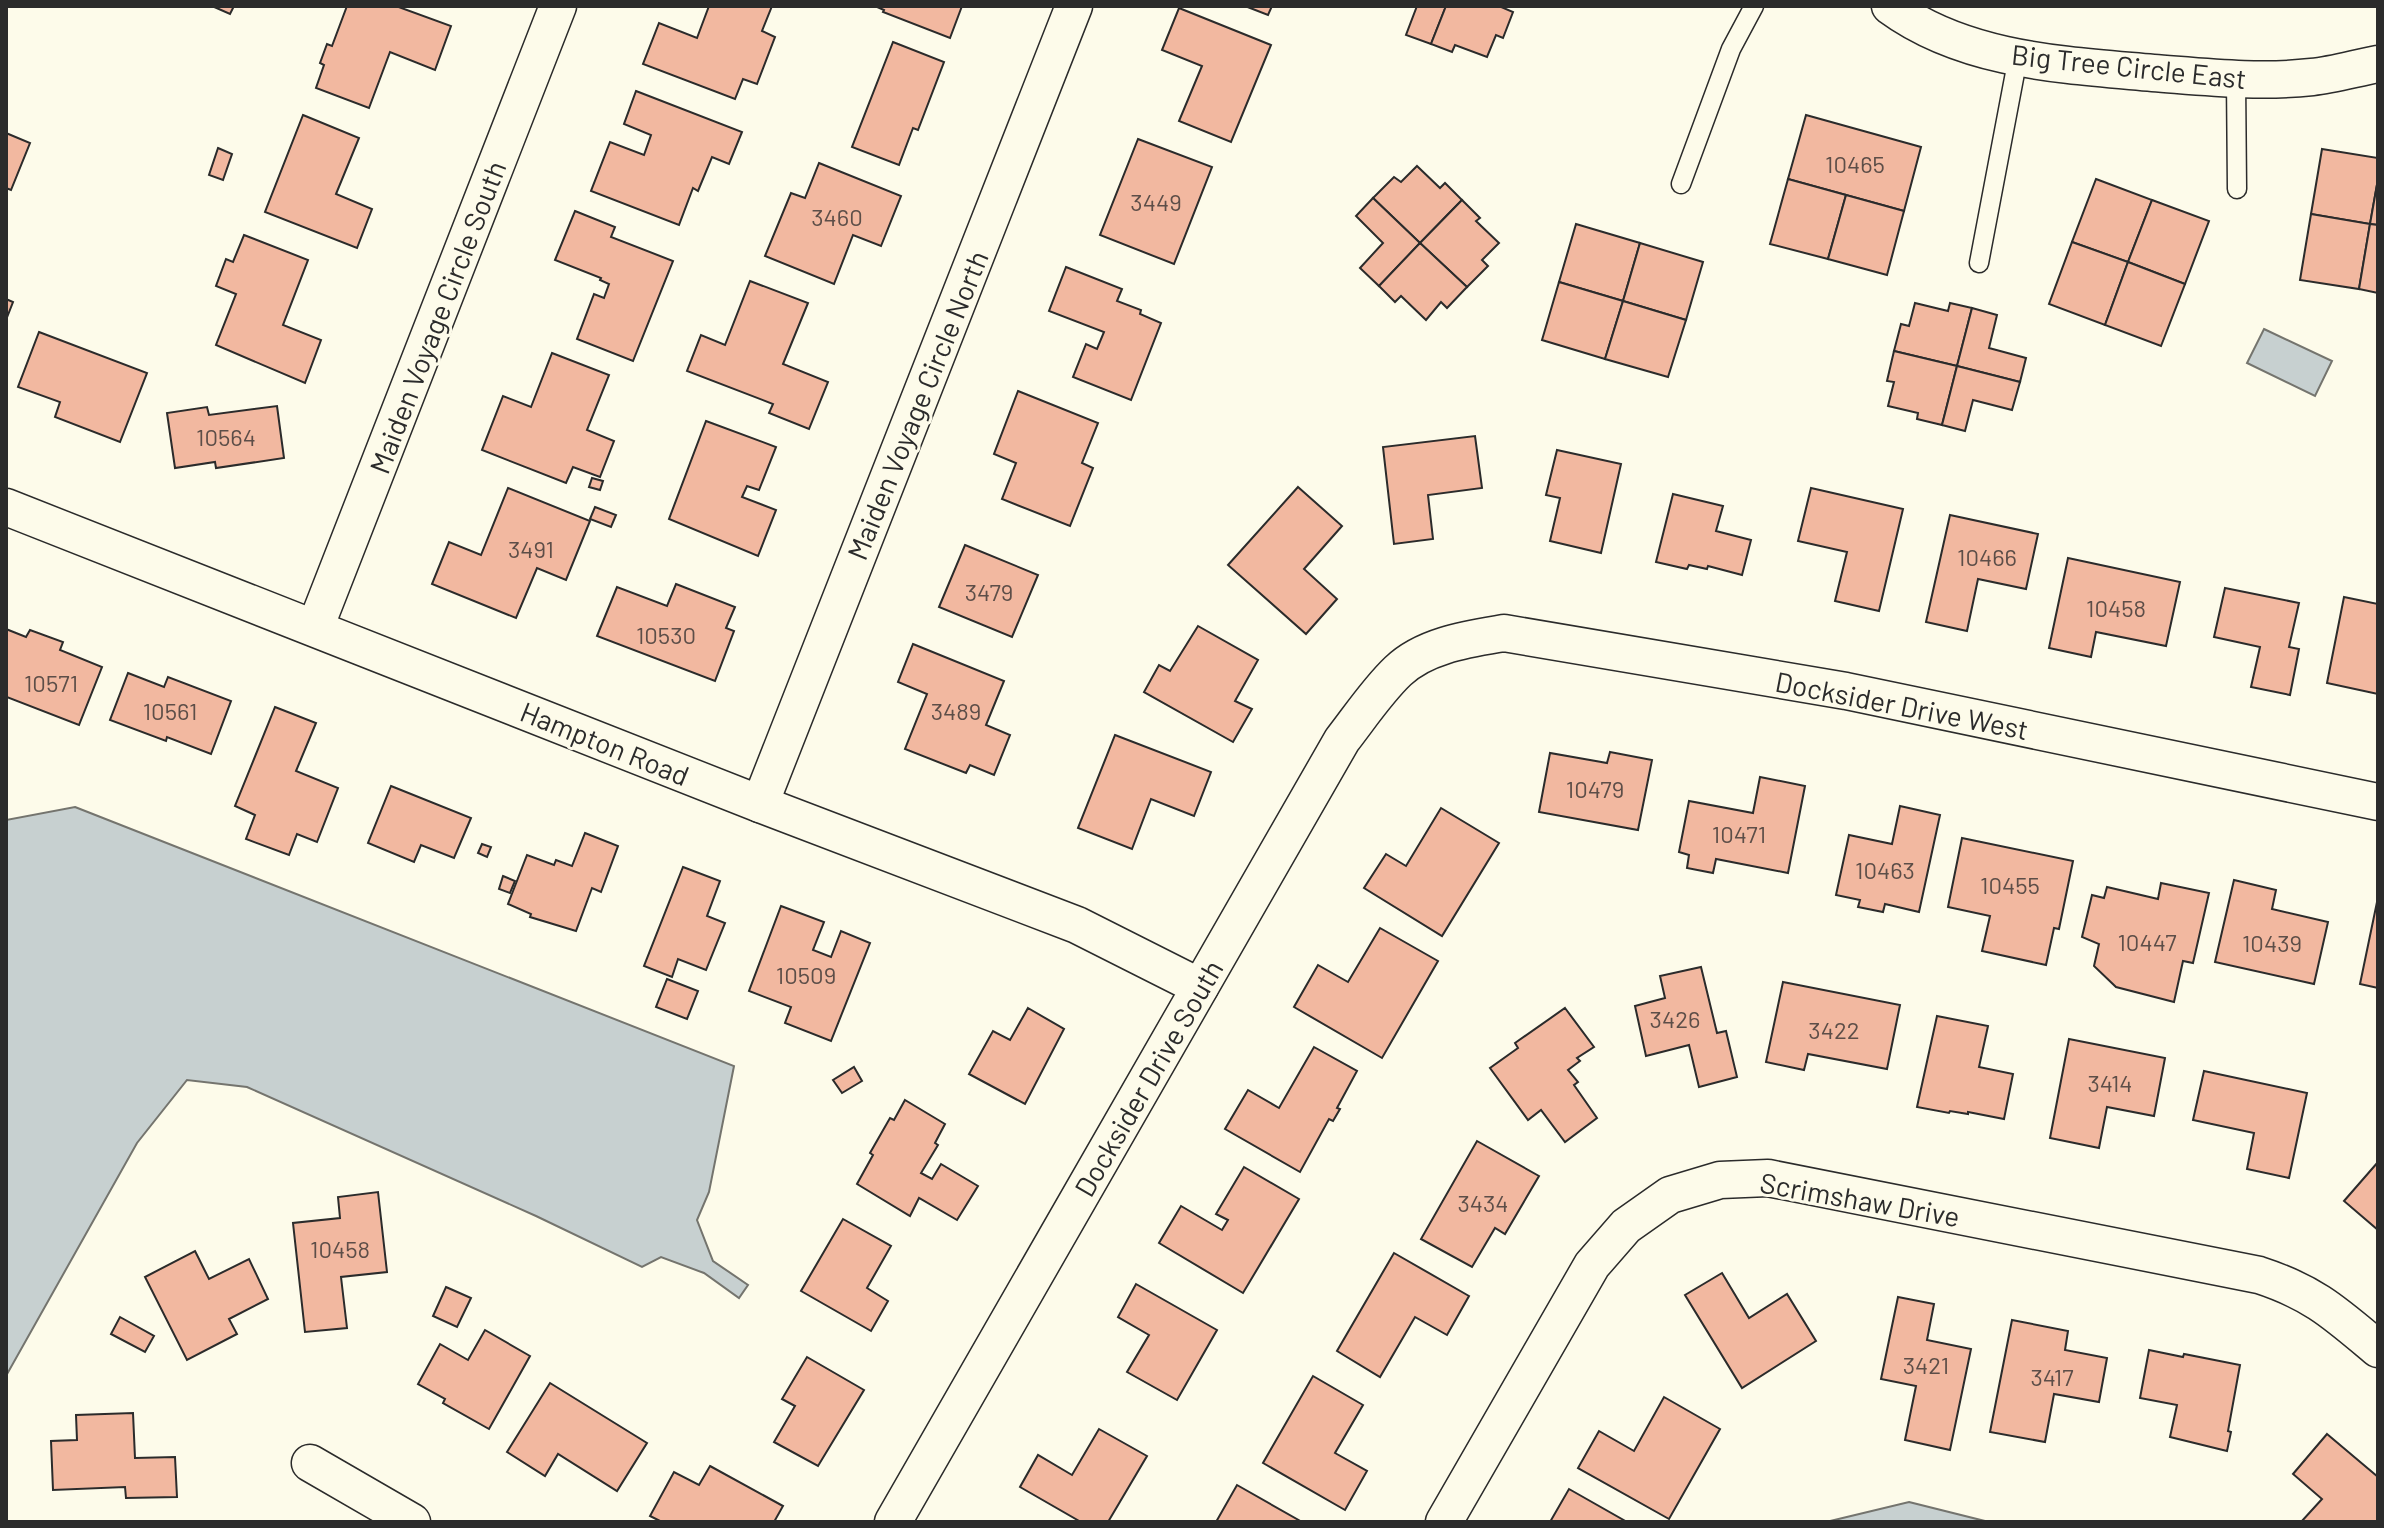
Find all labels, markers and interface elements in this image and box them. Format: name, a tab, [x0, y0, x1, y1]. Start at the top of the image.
street label: Big Tree Circle East	[2010, 37, 2248, 95]
house number: 10465	[1825, 149, 1885, 178]
street label: Maiden Voyage Circle South	[362, 156, 512, 478]
house number: 3449	[1130, 187, 1182, 216]
house number: 3460	[811, 202, 863, 231]
street label: Maiden Voyage Circle North	[839, 245, 995, 565]
house number: 10564	[196, 422, 256, 451]
house number: 3491	[508, 534, 554, 563]
house number: 10466	[1957, 542, 2017, 571]
house number: 3479	[965, 577, 1013, 606]
house number: 10458	[2086, 593, 2146, 622]
house number: 10530	[636, 620, 696, 649]
street label: Docksider Drive West	[1773, 664, 2031, 746]
house number: 10571	[24, 668, 78, 697]
street label: Hampton Road	[516, 694, 694, 792]
house number: 10561	[143, 696, 197, 725]
house number: 3489	[931, 696, 981, 725]
house number: 10479	[1566, 774, 1624, 803]
house number: 10471	[1712, 819, 1766, 848]
house number: 10463	[1855, 855, 1915, 884]
house number: 10455	[1980, 870, 2040, 899]
house number: 10447	[2117, 927, 2177, 956]
house number: 10439	[2242, 928, 2302, 957]
street label: Docksider Drive South	[1066, 954, 1230, 1202]
house number: 10509	[776, 960, 836, 989]
house number: 3426	[1650, 1004, 1700, 1033]
house number: 3422	[1808, 1015, 1860, 1044]
house number: 3414	[2088, 1068, 2133, 1097]
street label: Scrimshaw Drive	[1757, 1165, 1963, 1233]
house number: 3434	[1457, 1188, 1509, 1217]
house number: 10458	[310, 1234, 370, 1263]
house number: 3421	[1903, 1350, 1949, 1379]
house number: 3417	[2030, 1362, 2074, 1391]

